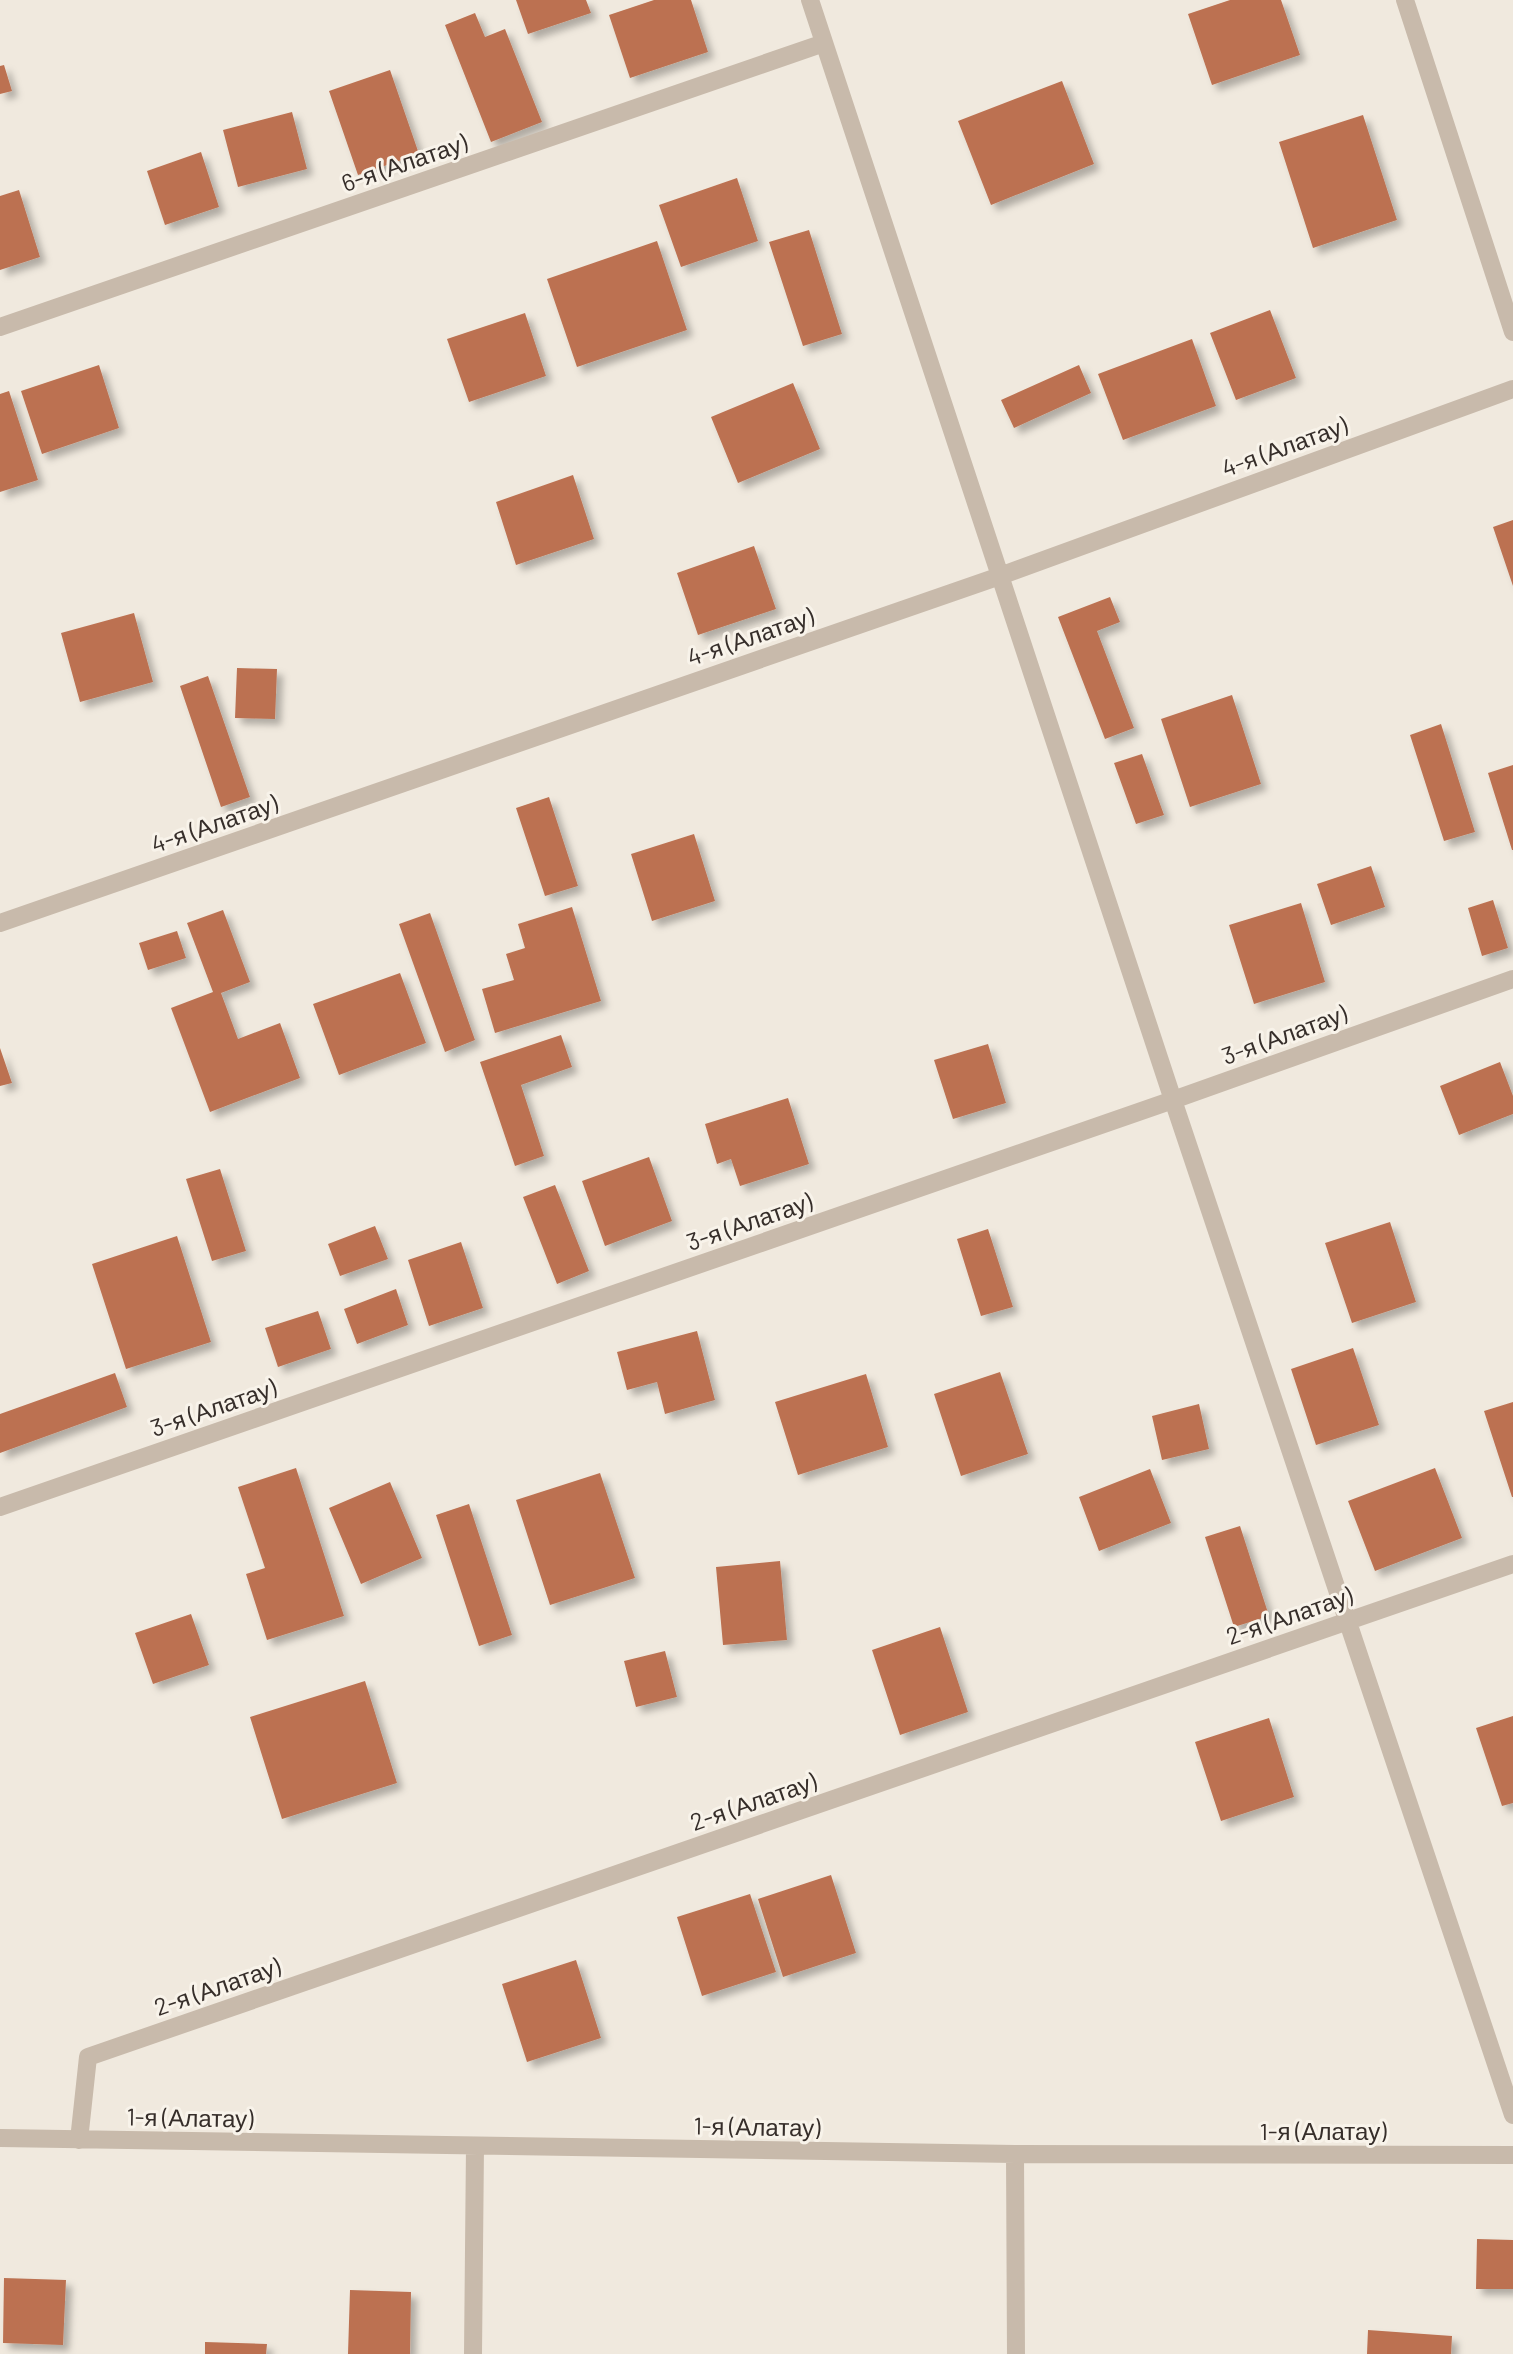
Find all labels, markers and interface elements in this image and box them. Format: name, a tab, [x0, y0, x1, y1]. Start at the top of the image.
street label: 6-я (Алатау)	[337, 127, 471, 197]
street label: 4-я (Алатау)	[1217, 410, 1351, 482]
street label: 4-я (Алатау)	[683, 601, 818, 671]
street label: 4-я (Алатау)	[147, 788, 282, 858]
street label: 3-я (Алатау)	[1218, 998, 1351, 1070]
street label: 3-я (Алатау)	[682, 1186, 816, 1256]
street label: 3-я (Алатау)	[146, 1372, 280, 1442]
street label: 2-я (Алатау)	[1222, 1580, 1356, 1650]
street label: 2-я (Алатау)	[686, 1766, 820, 1836]
street label: 2-я (Алатау)	[150, 1951, 284, 2021]
street label: 1-я (Алатау)	[126, 2101, 254, 2133]
street label: 1-я (Алатау)	[693, 2110, 821, 2142]
street label: 1-я (Алатау)	[1260, 2116, 1387, 2145]

